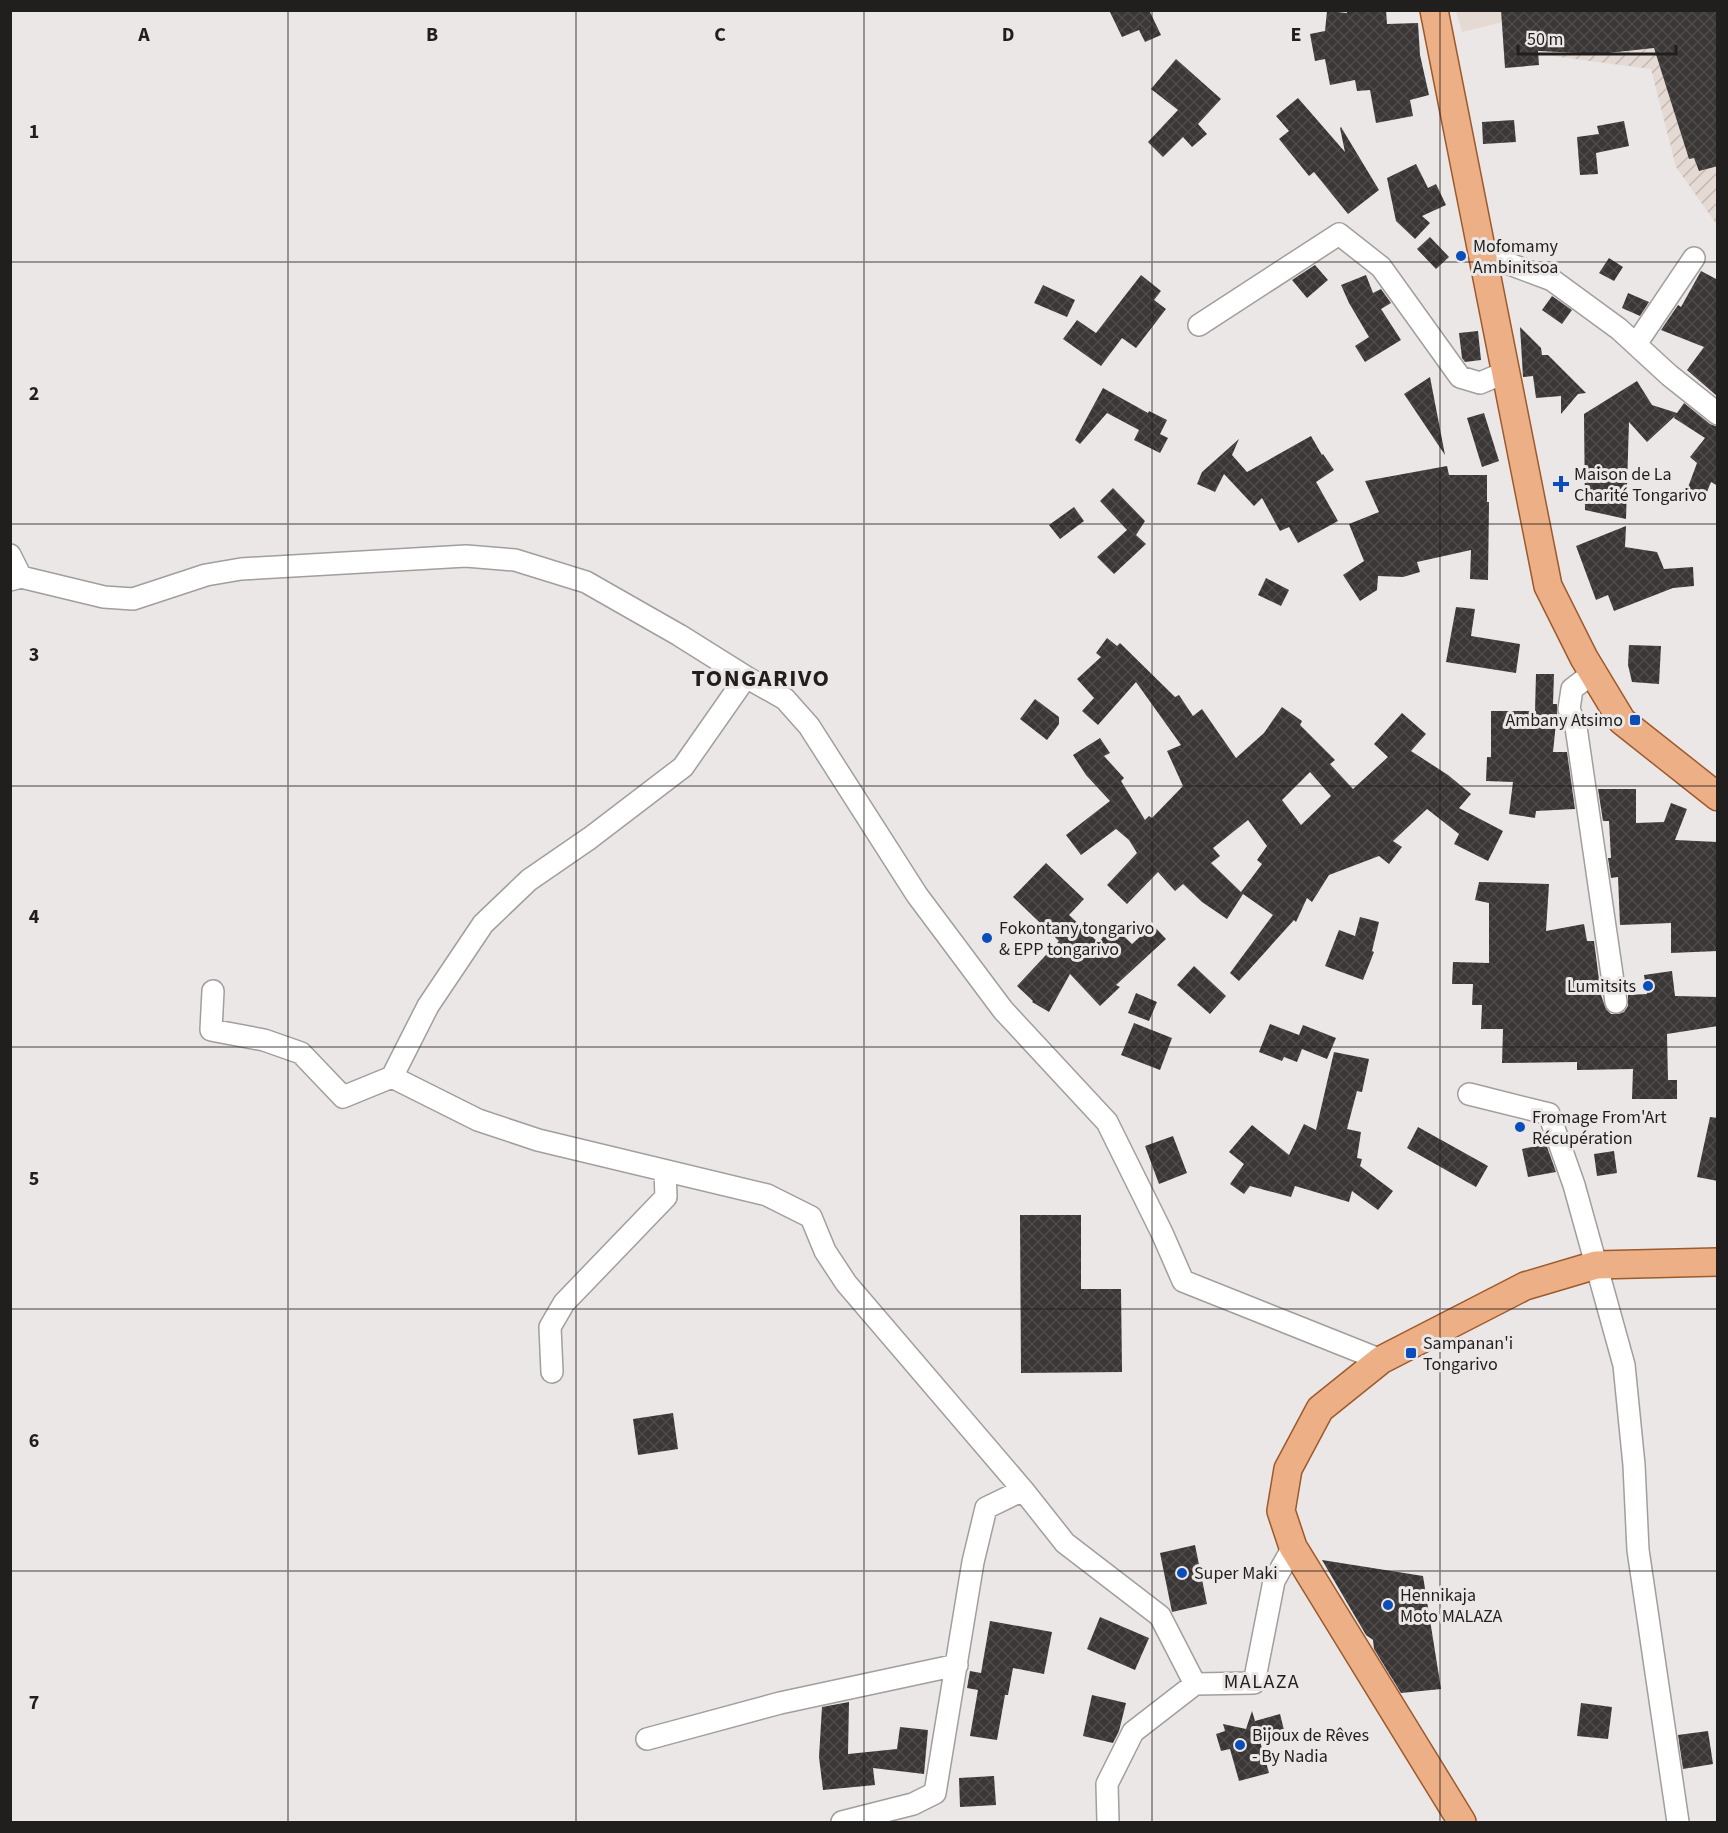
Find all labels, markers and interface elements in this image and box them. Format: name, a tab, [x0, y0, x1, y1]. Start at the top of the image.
scale bar	[1518, 18, 1676, 56]
text: A	[137, 21, 150, 49]
text: B	[426, 21, 438, 49]
text: C	[714, 21, 726, 49]
text: D	[1002, 21, 1014, 49]
text: E	[1291, 21, 1301, 49]
text: 50 m	[1527, 27, 1563, 52]
text: 1	[29, 118, 39, 146]
place label: Mofomamy Ambinitsoa	[1473, 234, 1559, 280]
marker: Mofomamy Ambinitsoa	[1454, 249, 1468, 263]
text: 2	[29, 380, 39, 408]
place label: Maison de La Charité Tongarivo	[1574, 462, 1707, 508]
marker: Maison de La Charité Tongarivo	[1552, 475, 1570, 493]
text: 3	[29, 641, 39, 669]
district label: TONGARIVO	[692, 661, 830, 696]
place label: Ambany Atsimo	[1506, 708, 1623, 733]
marker: Ambany Atsimo	[1628, 713, 1642, 727]
text: 4	[29, 903, 40, 931]
place label: Fokontany tongarivo & EPP tongarivo	[999, 916, 1154, 962]
marker: Fokontany tongarivo & EPP tongarivo	[980, 931, 994, 945]
place label: Lumitsits	[1567, 974, 1636, 999]
marker: Lumitsits	[1641, 979, 1655, 993]
place label: Fromage From'Art Récupération	[1532, 1105, 1667, 1151]
marker: Fromage From'Art Récupération	[1513, 1120, 1527, 1134]
text: 5	[29, 1165, 39, 1193]
place label: Sampanan'i Tongarivo	[1423, 1331, 1513, 1377]
marker: Sampanan'i Tongarivo	[1404, 1346, 1418, 1360]
text: 6	[29, 1427, 39, 1455]
place label: Super Maki	[1194, 1561, 1278, 1586]
marker: Super Maki	[1175, 1566, 1189, 1580]
place label: Hennikaja Moto MALAZA	[1400, 1583, 1503, 1629]
marker: Hennikaja Moto MALAZA	[1381, 1598, 1395, 1612]
district label: MALAZA	[1224, 1668, 1300, 1696]
text: 7	[29, 1689, 39, 1717]
place label: Bijoux de Rêves - By Nadia	[1252, 1723, 1369, 1769]
marker: Bijoux de Rêves - By Nadia	[1233, 1738, 1247, 1752]

